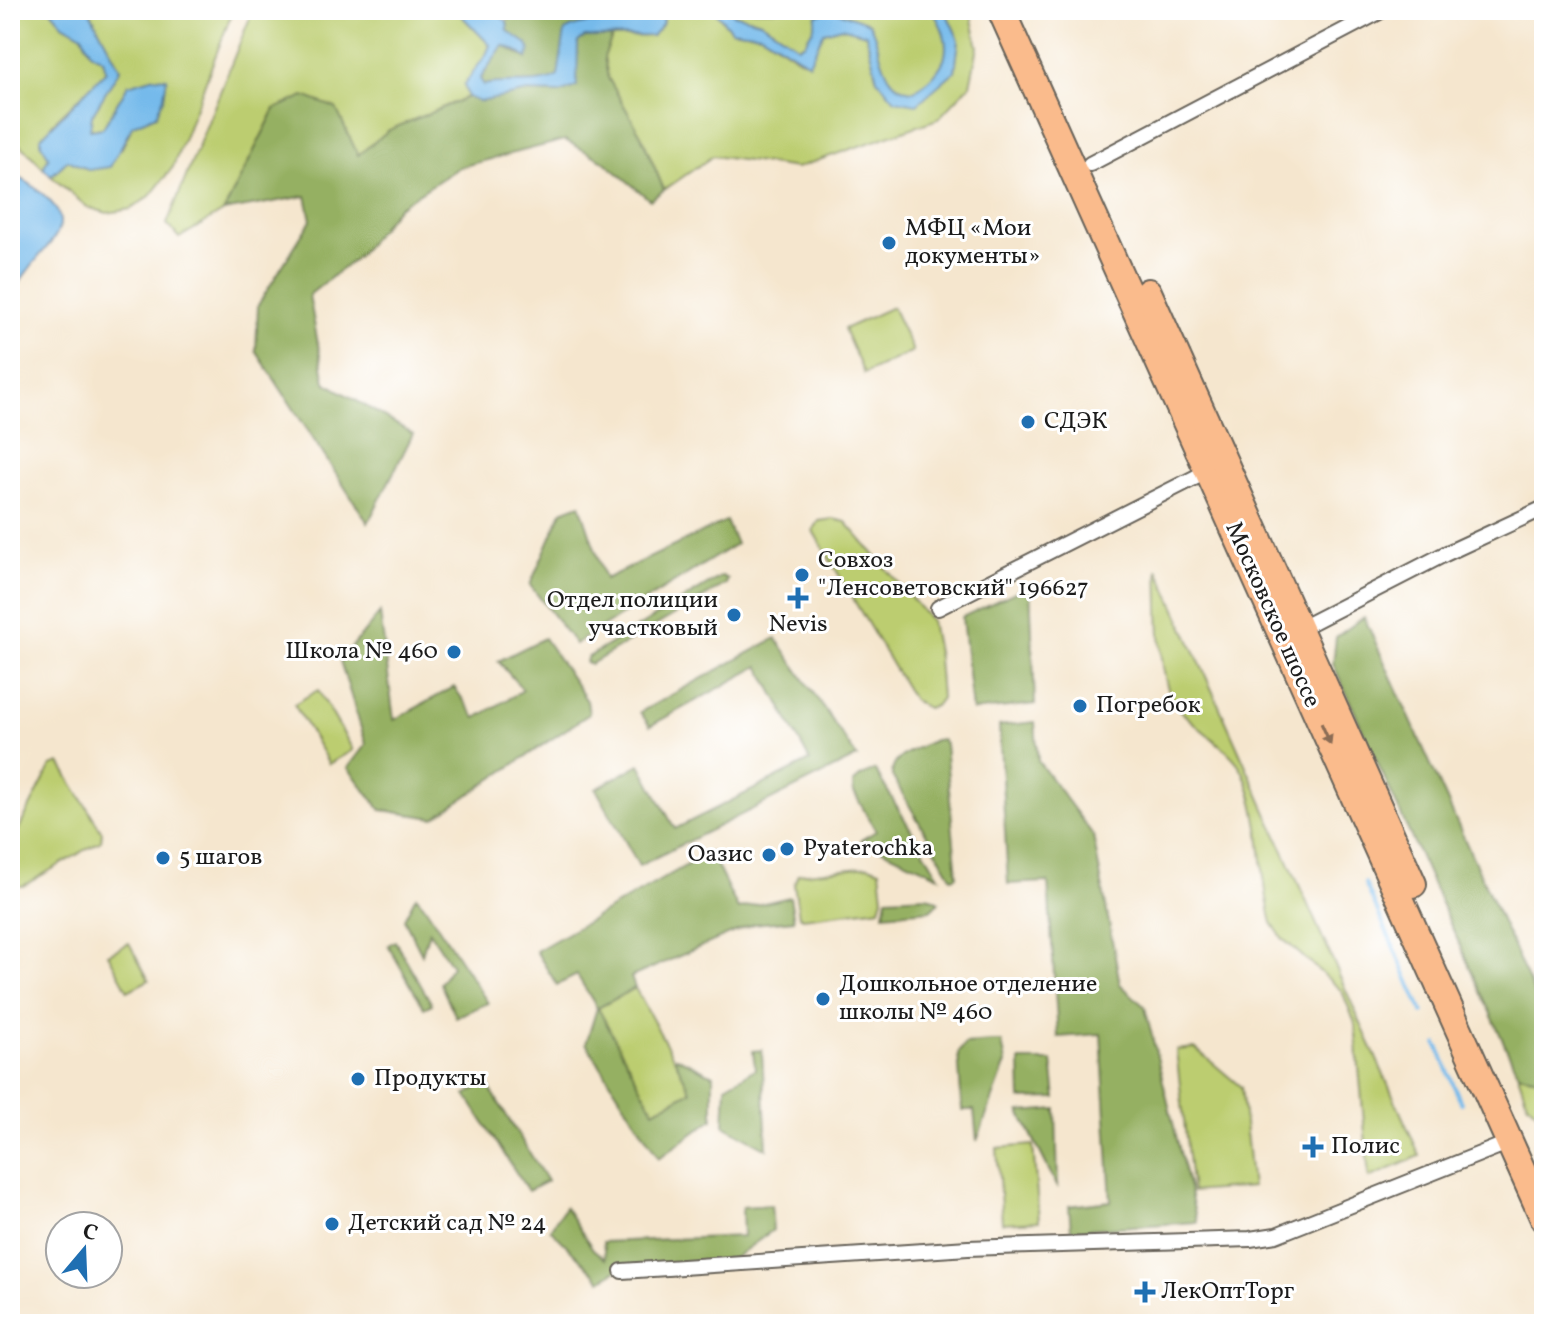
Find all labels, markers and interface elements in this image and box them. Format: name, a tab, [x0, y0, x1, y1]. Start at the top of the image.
place label: МФЦ «Мои документы»	[905, 212, 1040, 274]
marker: МФЦ «Мои документы»	[880, 234, 898, 252]
place label: СДЭК	[1044, 405, 1108, 439]
marker: СДЭК	[1019, 413, 1037, 431]
street label: Московское шоссе	[1216, 517, 1328, 713]
place label: Совхоз "Ленсоветовский" 196627	[818, 544, 1089, 606]
marker: Совхоз "Ленсоветовский" 196627	[793, 566, 811, 584]
place label: Отдел полиции участковый	[547, 584, 718, 646]
marker: Nevis	[789, 589, 807, 607]
marker: Отдел полиции участковый	[725, 606, 743, 624]
place label: Nevis	[768, 608, 828, 642]
place label: Школа № 460	[285, 635, 438, 669]
marker: Школа № 460	[445, 643, 463, 661]
place label: Погребок	[1096, 689, 1201, 723]
marker: Погребок	[1071, 697, 1089, 715]
one-way arrow	[1319, 722, 1333, 746]
place label: Pyaterochka	[803, 832, 933, 866]
place label: Оазис	[688, 838, 753, 872]
marker: Pyaterochka	[778, 840, 796, 858]
place label: 5 шагов	[179, 841, 262, 875]
marker: Оазис	[760, 846, 778, 864]
marker: 5 шагов	[154, 849, 172, 867]
place label: Дошкольное отделение школы № 460	[839, 968, 1097, 1030]
marker: Дошкольное отделение школы № 460	[814, 990, 832, 1008]
place label: Продукты	[374, 1062, 486, 1096]
marker: Продукты	[349, 1070, 367, 1088]
place label: Полис	[1331, 1130, 1400, 1164]
marker: Полис	[1302, 1136, 1324, 1158]
place label: Детский сад № 24	[348, 1207, 547, 1241]
north arrow	[44, 1210, 124, 1290]
marker: Детский сад № 24	[323, 1215, 341, 1233]
text: С	[78, 1216, 101, 1250]
place label: ЛекОптТорг	[1161, 1275, 1295, 1309]
marker: ЛекОптТорг	[1136, 1283, 1154, 1301]

